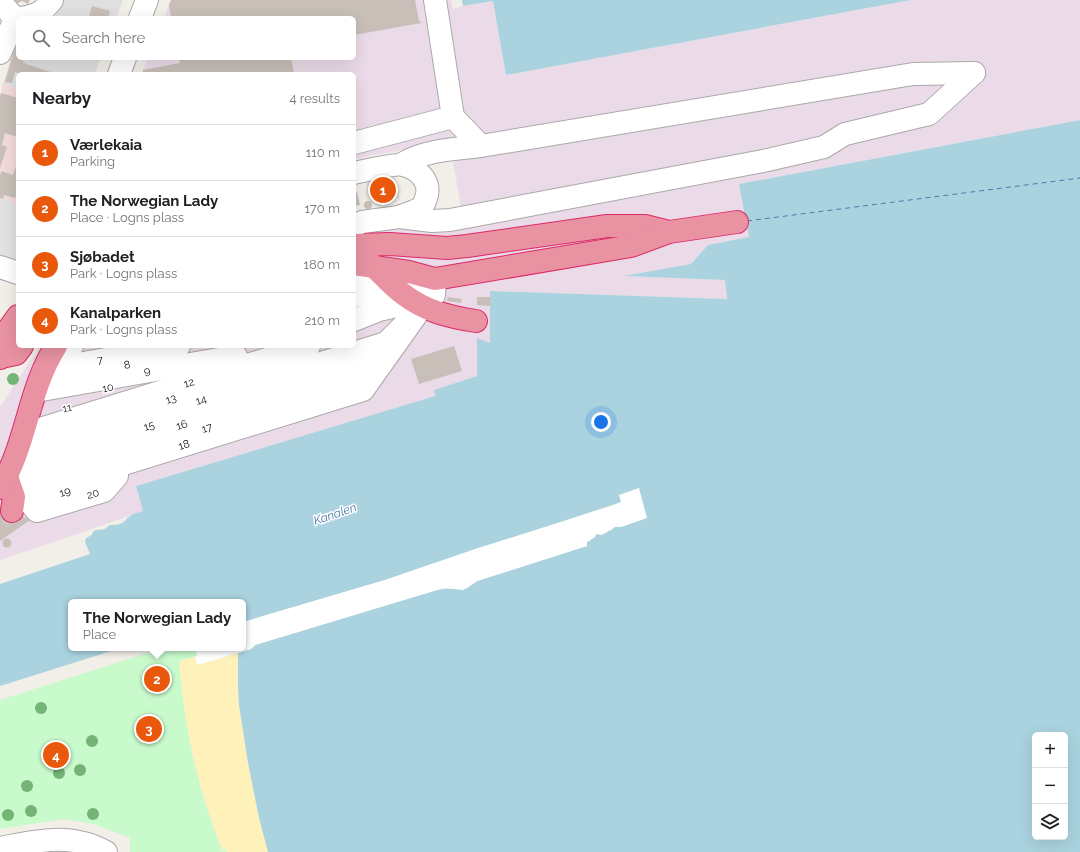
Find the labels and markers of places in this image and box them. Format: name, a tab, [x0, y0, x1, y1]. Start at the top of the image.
pin: 1	[370, 175, 396, 205]
pin: 2	[144, 664, 170, 694]
pin: 3	[136, 714, 162, 744]
pin: 4	[43, 740, 69, 770]

